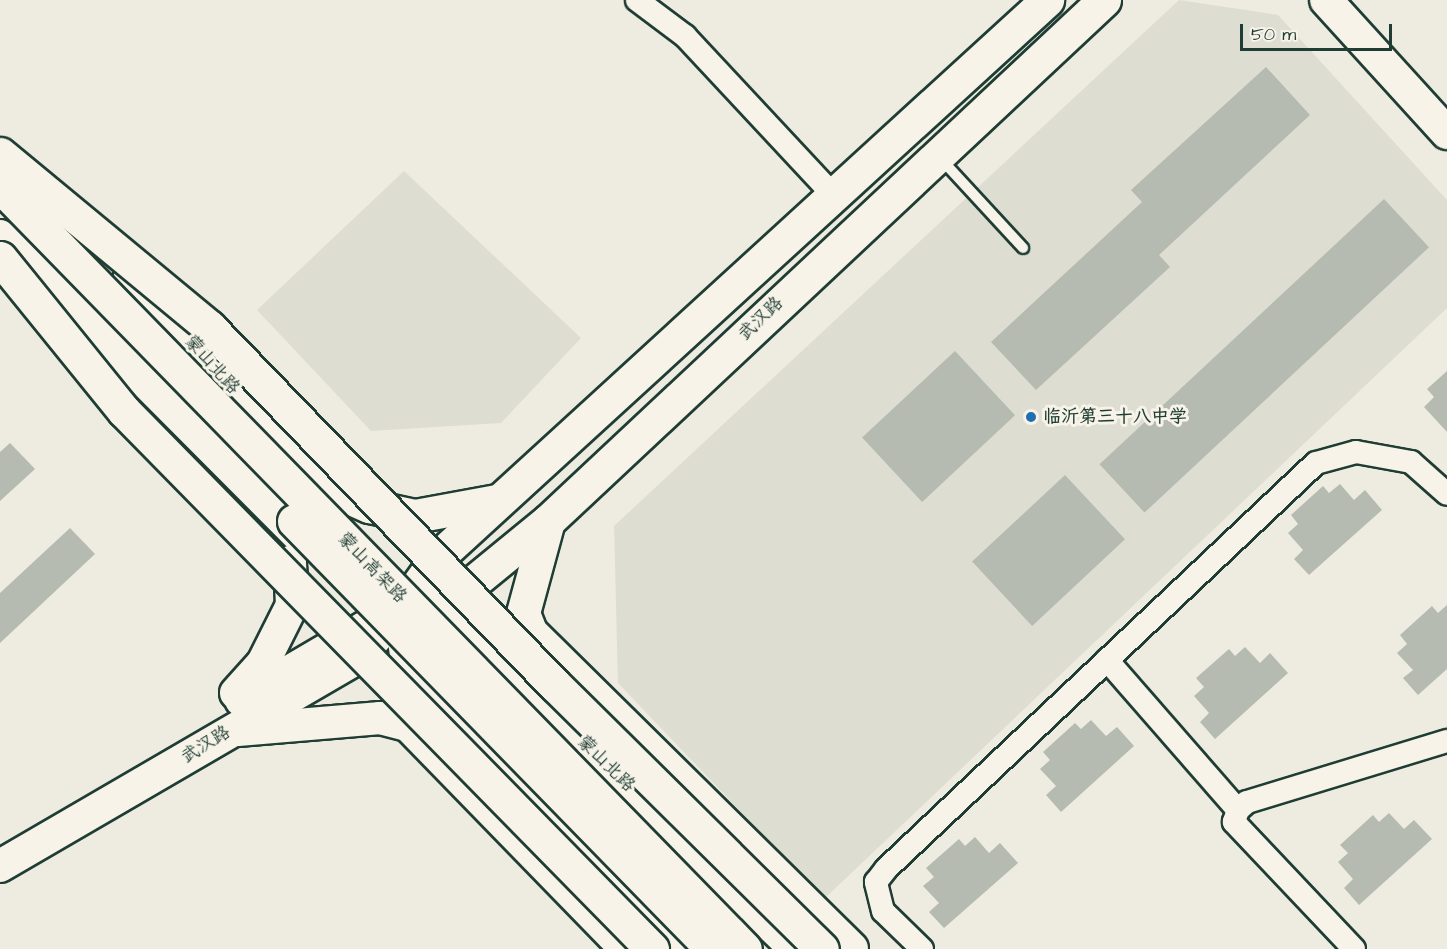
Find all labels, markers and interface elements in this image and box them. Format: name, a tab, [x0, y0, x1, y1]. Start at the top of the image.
scale bar	[1243, 12, 1394, 50]
text: 50 m	[1251, 22, 1296, 47]
street label: 武汉路	[734, 292, 788, 346]
street label: 蒙山北路	[180, 331, 244, 399]
place label: 临沂第三十八中学	[1043, 406, 1187, 428]
marker: 临沂第三十八中学	[1024, 410, 1038, 424]
street label: 蒙山高架路	[333, 528, 411, 608]
street label: 武汉路	[177, 722, 235, 768]
street label: 蒙山北路	[573, 731, 639, 797]

